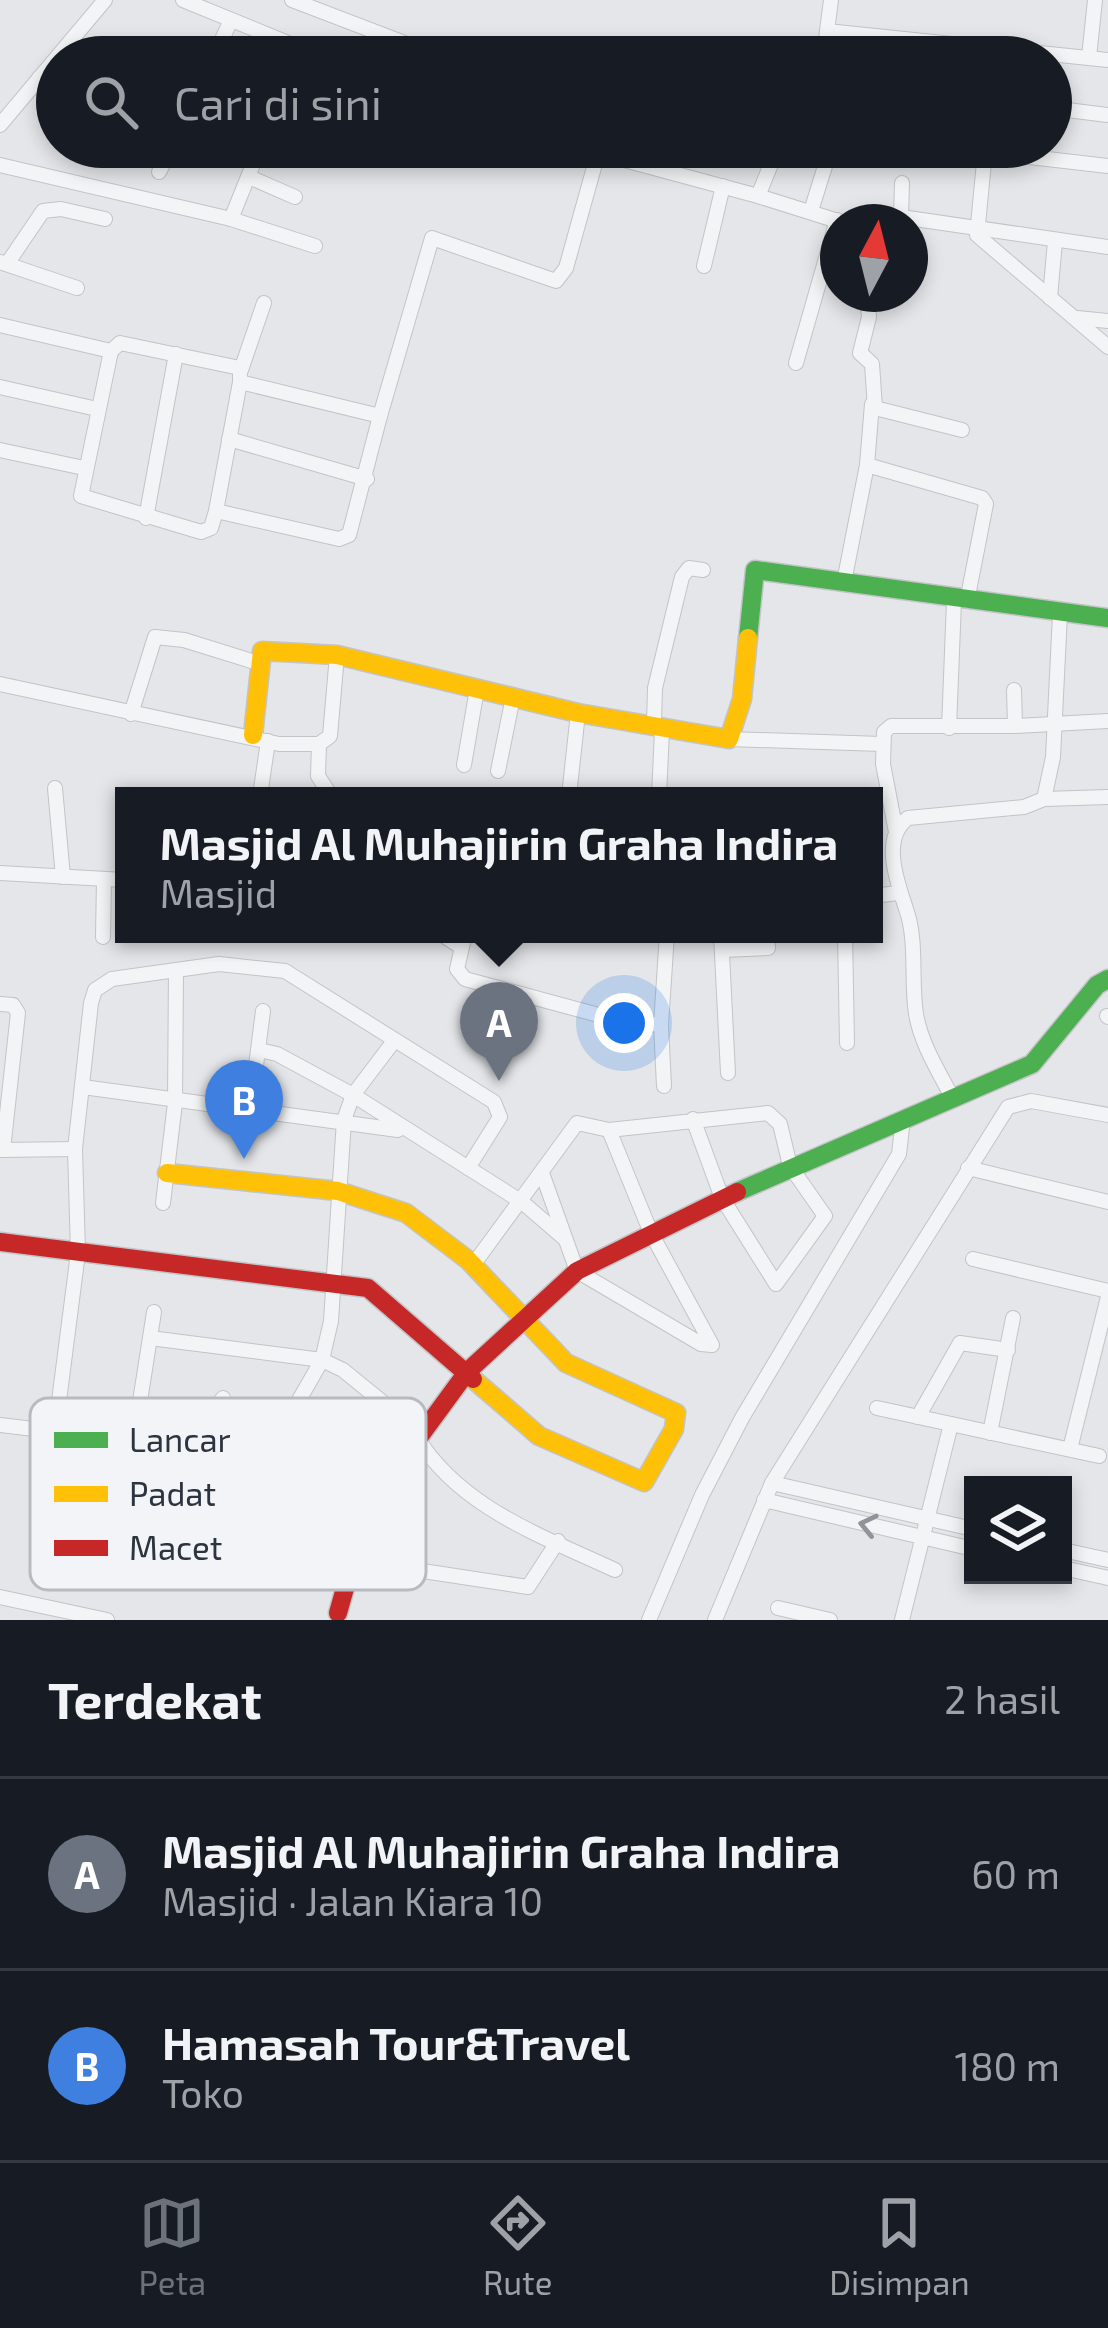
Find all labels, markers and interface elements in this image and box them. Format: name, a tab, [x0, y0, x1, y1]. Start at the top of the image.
search box	[36, 36, 1072, 168]
icon: search	[78, 69, 144, 135]
text: Cari di sini	[174, 75, 382, 129]
north arrow	[820, 204, 928, 312]
popup	[115, 787, 883, 943]
text: Masjid Al Muhajirin Graha Indira	[160, 815, 838, 869]
text: Masjid	[160, 869, 277, 916]
pin: A	[460, 982, 538, 1081]
your location	[594, 993, 654, 1053]
pin: B	[205, 1060, 283, 1159]
legend	[30, 1398, 426, 1590]
text: Lancar	[129, 1419, 231, 1459]
text: Padat	[129, 1473, 216, 1513]
map controls	[964, 1476, 1072, 1584]
button: layers	[964, 1476, 1072, 1584]
one-way arrow	[859, 1514, 879, 1539]
text: Macet	[129, 1527, 222, 1567]
text: Terdekat	[48, 1668, 262, 1729]
text: 2 hasil	[944, 1675, 1060, 1722]
text: Masjid Al Muhajirin Graha Indira	[162, 1823, 840, 1877]
text: A	[74, 1850, 100, 1897]
text: 60 m	[971, 1850, 1060, 1897]
text: Masjid · Jalan Kiara 10	[162, 1877, 543, 1924]
text: Hamasah Tour&Travel	[162, 2015, 630, 2069]
text: B	[75, 2042, 99, 2089]
text: 180 m	[954, 2042, 1060, 2089]
text: Toko	[162, 2069, 244, 2116]
tab: Peta	[138, 2190, 206, 2302]
tab: Rute	[483, 2190, 552, 2302]
tab: Disimpan	[829, 2190, 970, 2302]

